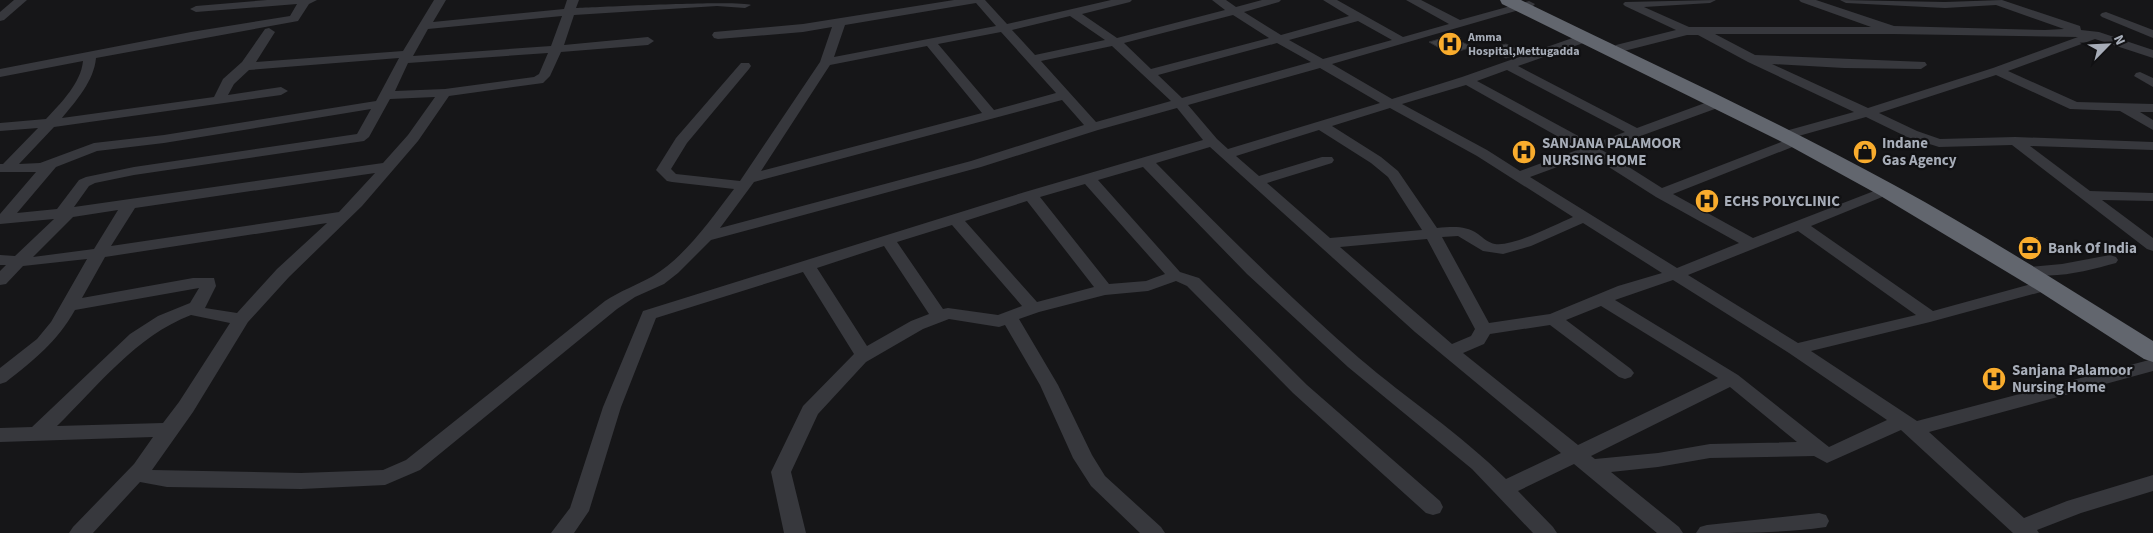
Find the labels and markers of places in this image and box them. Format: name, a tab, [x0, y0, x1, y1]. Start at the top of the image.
place label: Amma Hospital,Mettugadda	[1467, 29, 1580, 60]
hospital icon: Amma Hospital,Mettugadda	[1437, 31, 1463, 57]
place label: SANJANA PALAMOOR NURSING HOME	[1542, 133, 1681, 171]
place label: Indane Gas Agency	[1882, 133, 1957, 171]
hospital icon: SANJANA PALAMOOR NURSING HOME	[1511, 139, 1537, 165]
shop icon: Indane Gas Agency	[1852, 139, 1878, 165]
hospital icon: ECHS POLYCLINIC	[1694, 188, 1720, 214]
place label: ECHS POLYCLINIC	[1724, 191, 1840, 212]
bank icon: Bank Of India	[2017, 235, 2043, 261]
place label: Bank Of India	[2048, 238, 2137, 259]
place label: Sanjana Palamoor Nursing Home	[2012, 360, 2132, 398]
hospital icon: Sanjana Palamoor Nursing Home	[1981, 366, 2007, 392]

